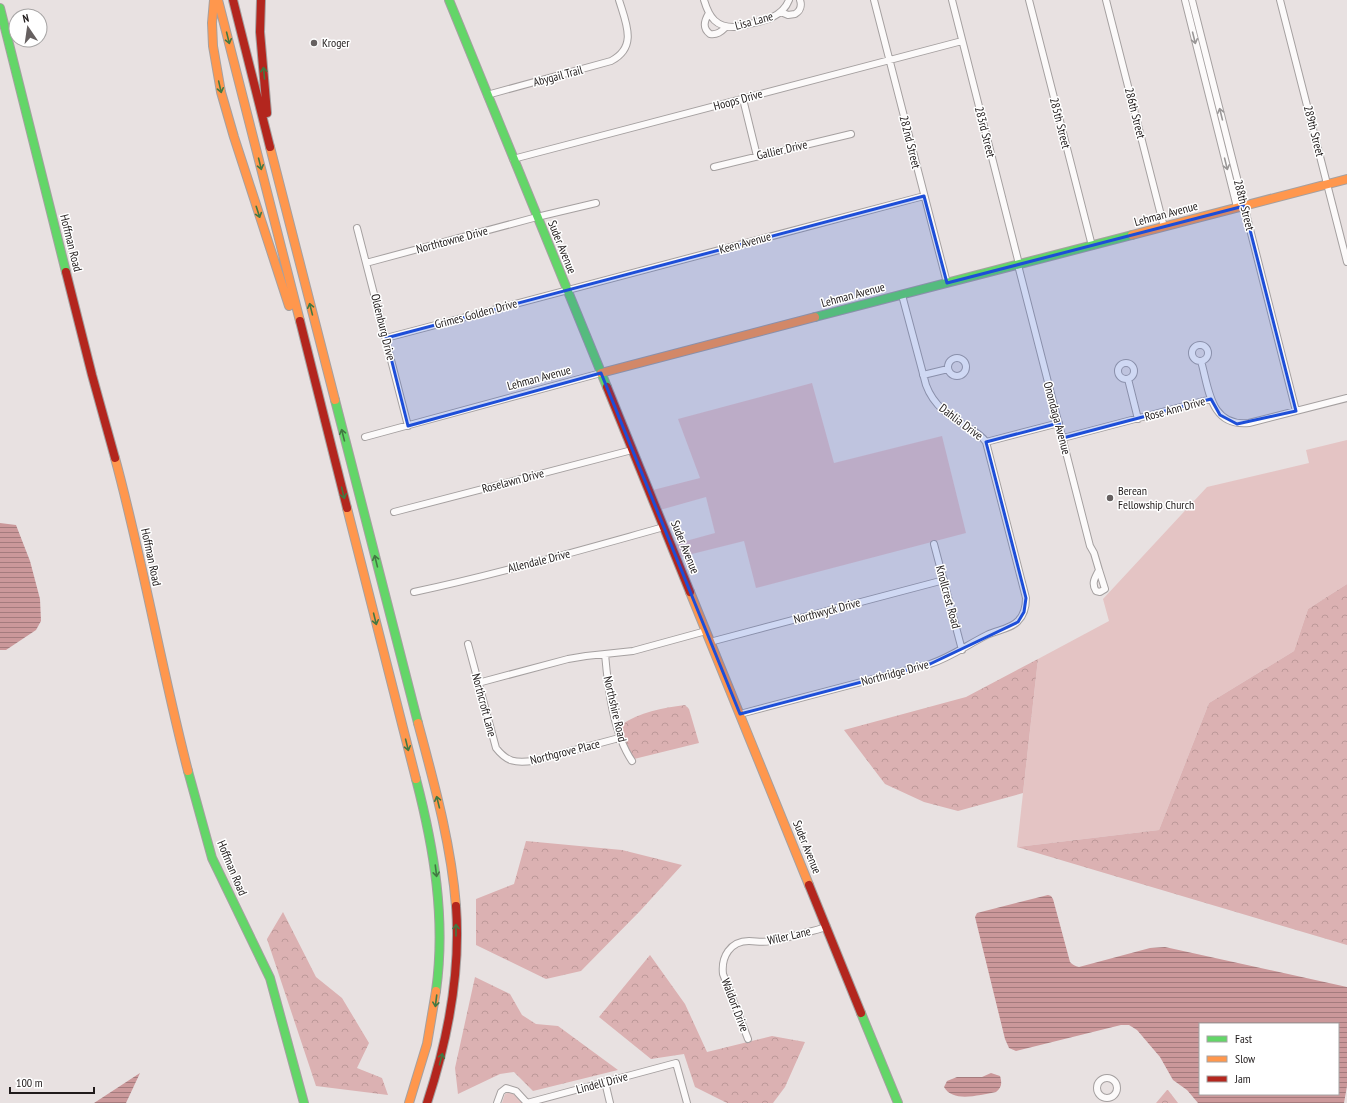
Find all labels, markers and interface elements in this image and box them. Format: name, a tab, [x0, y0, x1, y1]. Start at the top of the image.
north arrow	[8, 8, 48, 48]
street label: Lisa Lane	[733, 8, 775, 33]
text: N	[21, 11, 30, 26]
one-way arrow	[224, 31, 232, 44]
one-way arrow	[1191, 31, 1199, 44]
place label: Kroger	[322, 35, 350, 50]
marker: Kroger	[309, 38, 319, 48]
street label: Abygail Trail	[531, 62, 585, 89]
one-way arrow	[260, 67, 267, 80]
one-way arrow	[217, 80, 224, 93]
street label: Hoops Drive	[712, 86, 764, 113]
street label: 286th Street	[1122, 86, 1149, 141]
street label: 285th Street	[1047, 96, 1074, 151]
street label: 289th Street	[1301, 104, 1328, 159]
street label: 283rd Street	[972, 105, 999, 160]
one-way arrow	[1216, 107, 1224, 120]
street label: 282nd Street	[897, 114, 924, 171]
street label: Gallier Drive	[755, 136, 809, 163]
one-way arrow	[256, 157, 264, 170]
one-way arrow	[1223, 157, 1231, 170]
street label: 288th Street	[1231, 178, 1258, 233]
street label: Lehman Avenue	[1132, 198, 1199, 229]
one-way arrow	[254, 205, 262, 217]
street label: Hoffman Road	[57, 213, 86, 273]
street label: Suder Avenue	[545, 218, 580, 276]
street label: Northtowne Drive	[414, 223, 489, 256]
street label: Keen Avenue	[717, 228, 772, 257]
street label: Lehman Avenue	[819, 279, 886, 310]
street label: Oldenburg Drive	[368, 292, 399, 362]
street label: Grimes Golden Drive	[433, 295, 519, 332]
one-way arrow	[307, 303, 314, 316]
street label: Lehman Avenue	[505, 362, 572, 393]
street label: Onondaga Avenue	[1041, 380, 1074, 456]
street label: Rose Ann Drive	[1143, 393, 1207, 424]
street label: Dahlia Drive	[936, 400, 986, 443]
one-way arrow	[339, 429, 346, 442]
street label: Roselawn Drive	[480, 465, 546, 496]
place label: Berean Fellowship Church	[1118, 483, 1194, 512]
one-way arrow	[340, 487, 348, 500]
marker: Berean Fellowship Church	[1105, 493, 1115, 503]
street label: Suder Avenue	[668, 518, 703, 576]
street label: Hoffman Road	[138, 527, 165, 587]
street label: Allendale Drive	[506, 546, 572, 575]
one-way arrow	[371, 555, 379, 568]
street label: Knollcrest Road	[933, 564, 964, 630]
street label: Northwyck Drive	[792, 594, 862, 627]
one-way arrow	[372, 612, 380, 625]
street label: Northridge Drive	[859, 656, 930, 689]
street label: Northcroft Lane	[469, 672, 500, 738]
street label: Northshire Road	[601, 675, 630, 743]
street label: Northgrove Place	[528, 736, 601, 767]
one-way arrow	[404, 738, 412, 751]
one-way arrow	[434, 796, 442, 809]
street label: Suder Avenue	[790, 818, 825, 876]
street label: Hoffman Road	[214, 838, 251, 898]
one-way arrow	[432, 865, 440, 878]
street label: Wiler Lane	[766, 923, 812, 948]
one-way arrow	[452, 924, 460, 937]
street label: Waldorf Drive	[718, 976, 753, 1034]
one-way arrow	[432, 994, 440, 1007]
legend	[1199, 1023, 1339, 1095]
text: Fast	[1235, 1031, 1253, 1046]
text: Slow	[1235, 1051, 1256, 1066]
one-way arrow	[437, 1053, 445, 1066]
street label: Lindell Drive	[574, 1068, 629, 1097]
scale bar	[10, 1069, 94, 1095]
text: Jam	[1234, 1071, 1251, 1086]
text: 100 m	[16, 1075, 43, 1090]

